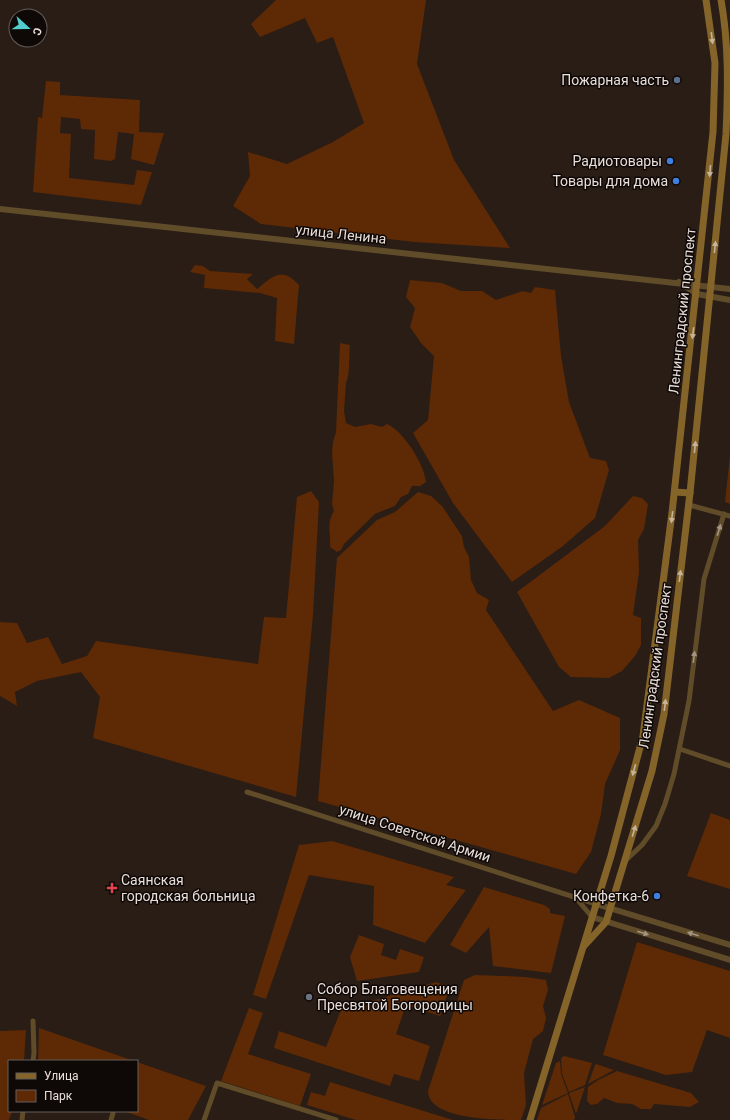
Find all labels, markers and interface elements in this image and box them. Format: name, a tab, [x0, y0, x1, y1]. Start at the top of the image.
north arrow	[8, 8, 48, 48]
text: С	[30, 26, 44, 37]
one-way arrow	[709, 32, 716, 45]
place label: Пожарная часть	[561, 72, 669, 88]
marker: Пожарная часть	[672, 75, 682, 85]
place label: Радиотовары	[572, 153, 662, 169]
marker: Радиотовары	[665, 156, 675, 166]
one-way arrow	[707, 165, 713, 177]
place label: Товары для дома	[552, 173, 668, 189]
marker: Товары для дома	[671, 176, 681, 186]
street label: улица Ленина	[295, 221, 387, 247]
street label: Ленинградский проспект	[665, 227, 699, 395]
one-way arrow	[712, 241, 718, 253]
one-way arrow	[690, 326, 696, 339]
one-way arrow	[692, 441, 698, 453]
one-way arrow	[669, 511, 675, 523]
one-way arrow	[716, 524, 722, 536]
one-way arrow	[677, 570, 683, 582]
street label: Ленинградский проспект	[635, 582, 675, 750]
one-way arrow	[691, 651, 697, 664]
one-way arrow	[662, 699, 668, 711]
one-way arrow	[631, 764, 637, 777]
street label: улица Советской Армии	[337, 801, 493, 865]
one-way arrow	[631, 825, 637, 837]
place label: Саянская городская больница	[121, 872, 256, 904]
marker: Саянская городская больница	[106, 882, 118, 894]
place label: Конфетка-6	[573, 888, 649, 904]
marker: Конфетка-6	[652, 891, 662, 901]
one-way arrow	[637, 930, 649, 936]
one-way arrow	[686, 931, 698, 937]
place label: Собор Благовещения Пресвятой Богородицы	[317, 981, 473, 1013]
marker: Собор Благовещения Пресвятой Богородицы	[304, 992, 314, 1002]
legend	[8, 1060, 138, 1112]
text: Улица	[44, 1069, 79, 1083]
text: Парк	[44, 1089, 73, 1103]

